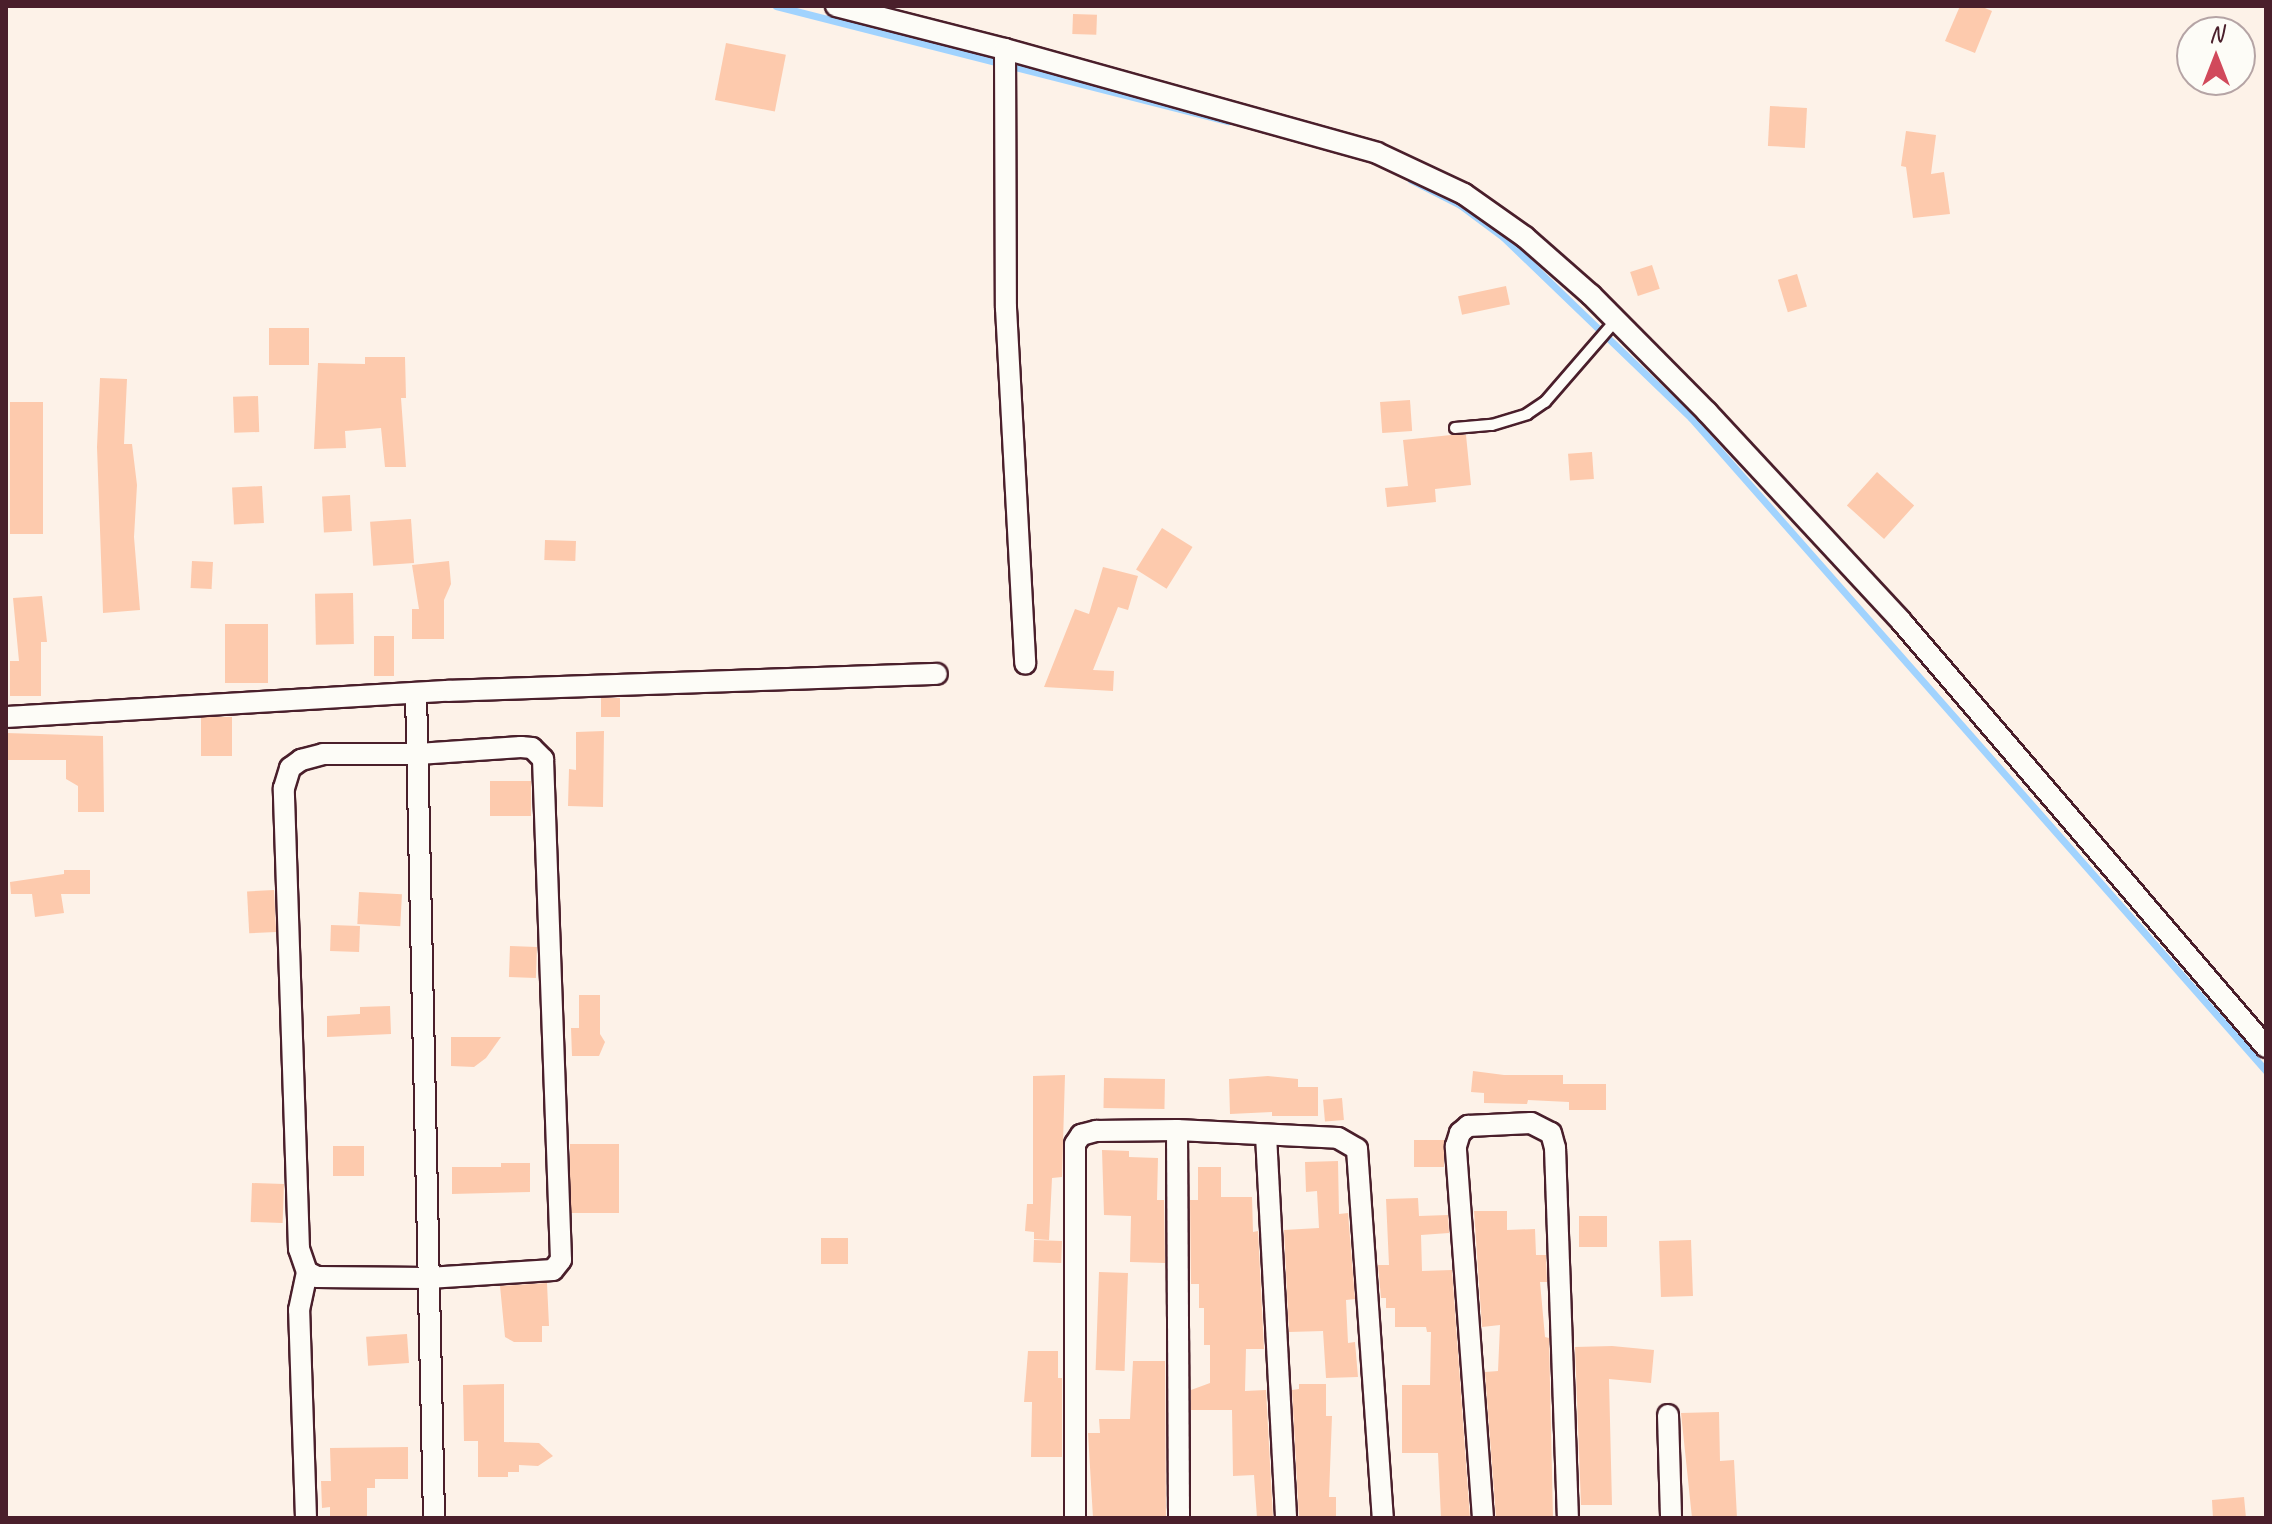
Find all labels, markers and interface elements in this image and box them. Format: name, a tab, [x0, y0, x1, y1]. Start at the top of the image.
north arrow	[2176, 16, 2256, 96]
text: N	[2209, 20, 2223, 48]

